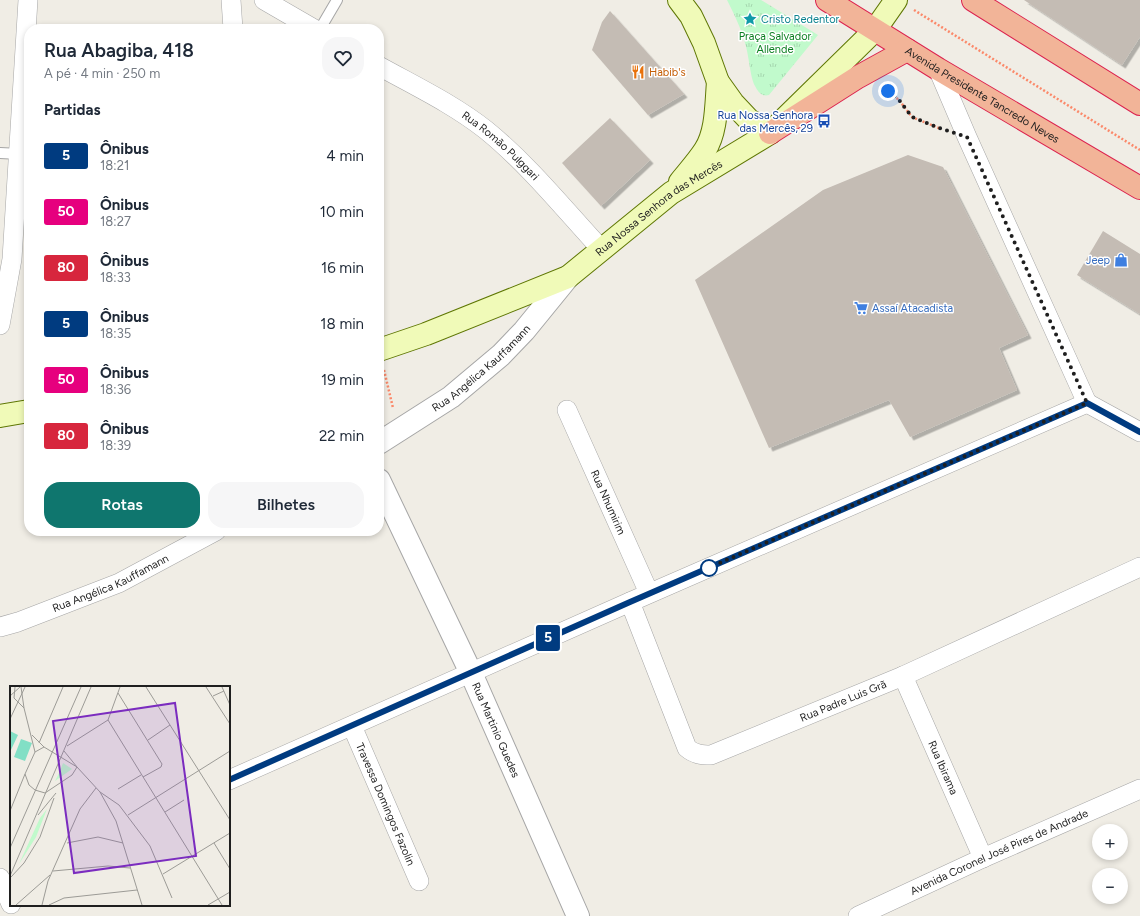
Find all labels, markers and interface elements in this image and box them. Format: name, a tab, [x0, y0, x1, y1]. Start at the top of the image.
place icon: Cristo Redentor	[742, 11, 758, 27]
place label: Cristo Redentor	[761, 13, 840, 26]
park label: Praça Salvador Allende	[739, 30, 812, 56]
button: heart	[322, 37, 364, 79]
text: Rua Abagiba, 418	[44, 39, 194, 62]
street label: Avenida Presidente Tancredo Neves	[903, 44, 1062, 146]
restaurant icon: Habib's	[630, 64, 646, 80]
text: A pé · 4 min · 250 m	[44, 66, 160, 81]
place label: Habib's	[649, 66, 686, 79]
your location	[878, 81, 898, 101]
text: Partidas	[44, 101, 100, 119]
street label: Rua Romão Pulggari	[460, 108, 542, 183]
place label: Rua Nossa Senhora das Mercês, 29	[717, 109, 813, 135]
bus stop icon: Rua Nossa Senhora das Mercês, 29	[816, 113, 832, 129]
text: Ônibus	[100, 140, 149, 158]
text: 5	[62, 147, 70, 164]
text: 4 min	[326, 147, 364, 165]
street label: Rua Nossa Senhora das Mercês	[593, 157, 725, 259]
text: 18:21	[100, 158, 129, 173]
text: Ônibus	[100, 196, 149, 214]
text: 50	[57, 203, 75, 220]
text: 10 min	[320, 203, 364, 221]
text: 18:27	[100, 214, 131, 229]
text: Ônibus	[100, 252, 149, 270]
shop icon: Jeep	[1113, 252, 1129, 268]
place label: Jeep	[1086, 254, 1110, 267]
text: 80	[57, 259, 75, 276]
text: 16 min	[321, 259, 364, 277]
text: 18:33	[100, 270, 131, 285]
supermarket icon: Assaí Atacadista	[853, 300, 869, 316]
place label: Assaí Atacadista	[872, 302, 953, 315]
text: Ônibus	[100, 308, 149, 326]
text: 5	[62, 315, 70, 332]
text: 18 min	[320, 315, 364, 333]
street label: Rua Angélica Kauffamann	[429, 322, 533, 414]
text: 18:35	[100, 326, 131, 341]
text: Ônibus	[100, 364, 149, 382]
text: 50	[57, 371, 75, 388]
text: 19 min	[321, 371, 364, 389]
text: 18:36	[100, 382, 131, 397]
text: Ônibus	[100, 420, 149, 438]
text: 80	[57, 427, 75, 444]
text: 22 min	[319, 427, 364, 445]
text: 18:39	[100, 438, 131, 453]
street label: Rua Nhumirim	[588, 468, 628, 537]
button: Rotas	[44, 482, 200, 528]
button: Bilhetes	[208, 482, 364, 528]
street label: Rua Angélica Kauffamann	[50, 551, 171, 615]
unlabelled marker	[700, 559, 718, 577]
line badge: 5	[535, 625, 561, 651]
text: 5	[544, 629, 552, 646]
street label: Rua Padre Luis Grã	[798, 677, 888, 724]
street label: Rua Martinio Guedes	[469, 680, 523, 780]
inset map	[10, 686, 230, 906]
street label: Rua Ibirama	[926, 739, 961, 797]
street label: Travessa Domingos Fazolin	[354, 741, 418, 867]
street label: Avenida Coronel José Pires de Andrade	[908, 806, 1090, 897]
map controls	[1092, 824, 1128, 904]
button: +	[1092, 824, 1128, 860]
button: −	[1092, 868, 1128, 904]

